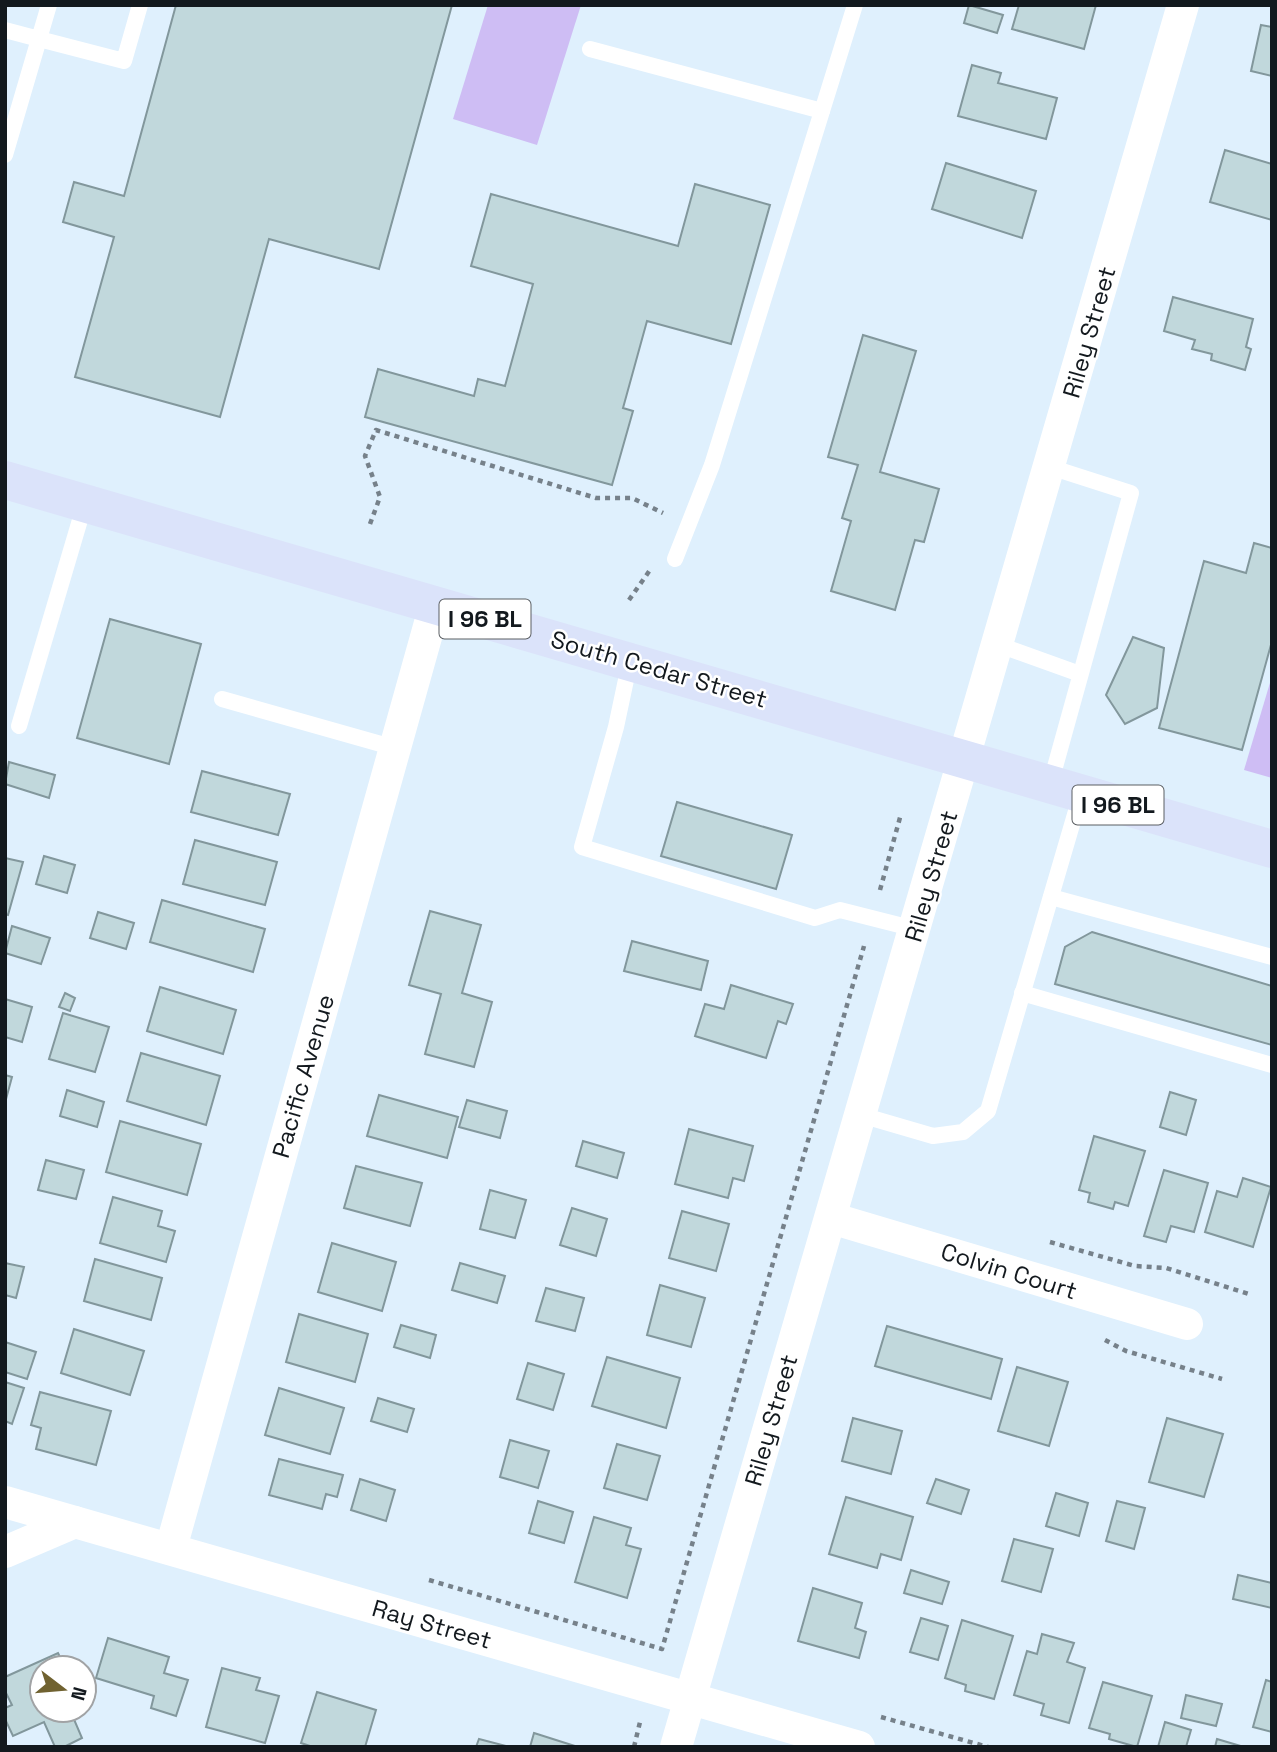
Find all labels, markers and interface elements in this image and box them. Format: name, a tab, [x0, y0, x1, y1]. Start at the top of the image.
street label: Riley Street	[1055, 263, 1123, 401]
road number: I 96 BL	[440, 600, 530, 638]
street label: South Cedar Street	[547, 623, 771, 715]
road number: I 96 BL	[1072, 786, 1164, 824]
street label: Riley Street	[897, 807, 965, 945]
street label: Pacific Avenue	[265, 991, 341, 1161]
street label: Colvin Court	[937, 1236, 1081, 1306]
street label: Riley Street	[737, 1351, 805, 1489]
street label: Ray Street	[369, 1592, 495, 1656]
north arrow	[28, 1654, 98, 1724]
text: N	[65, 1684, 93, 1703]

